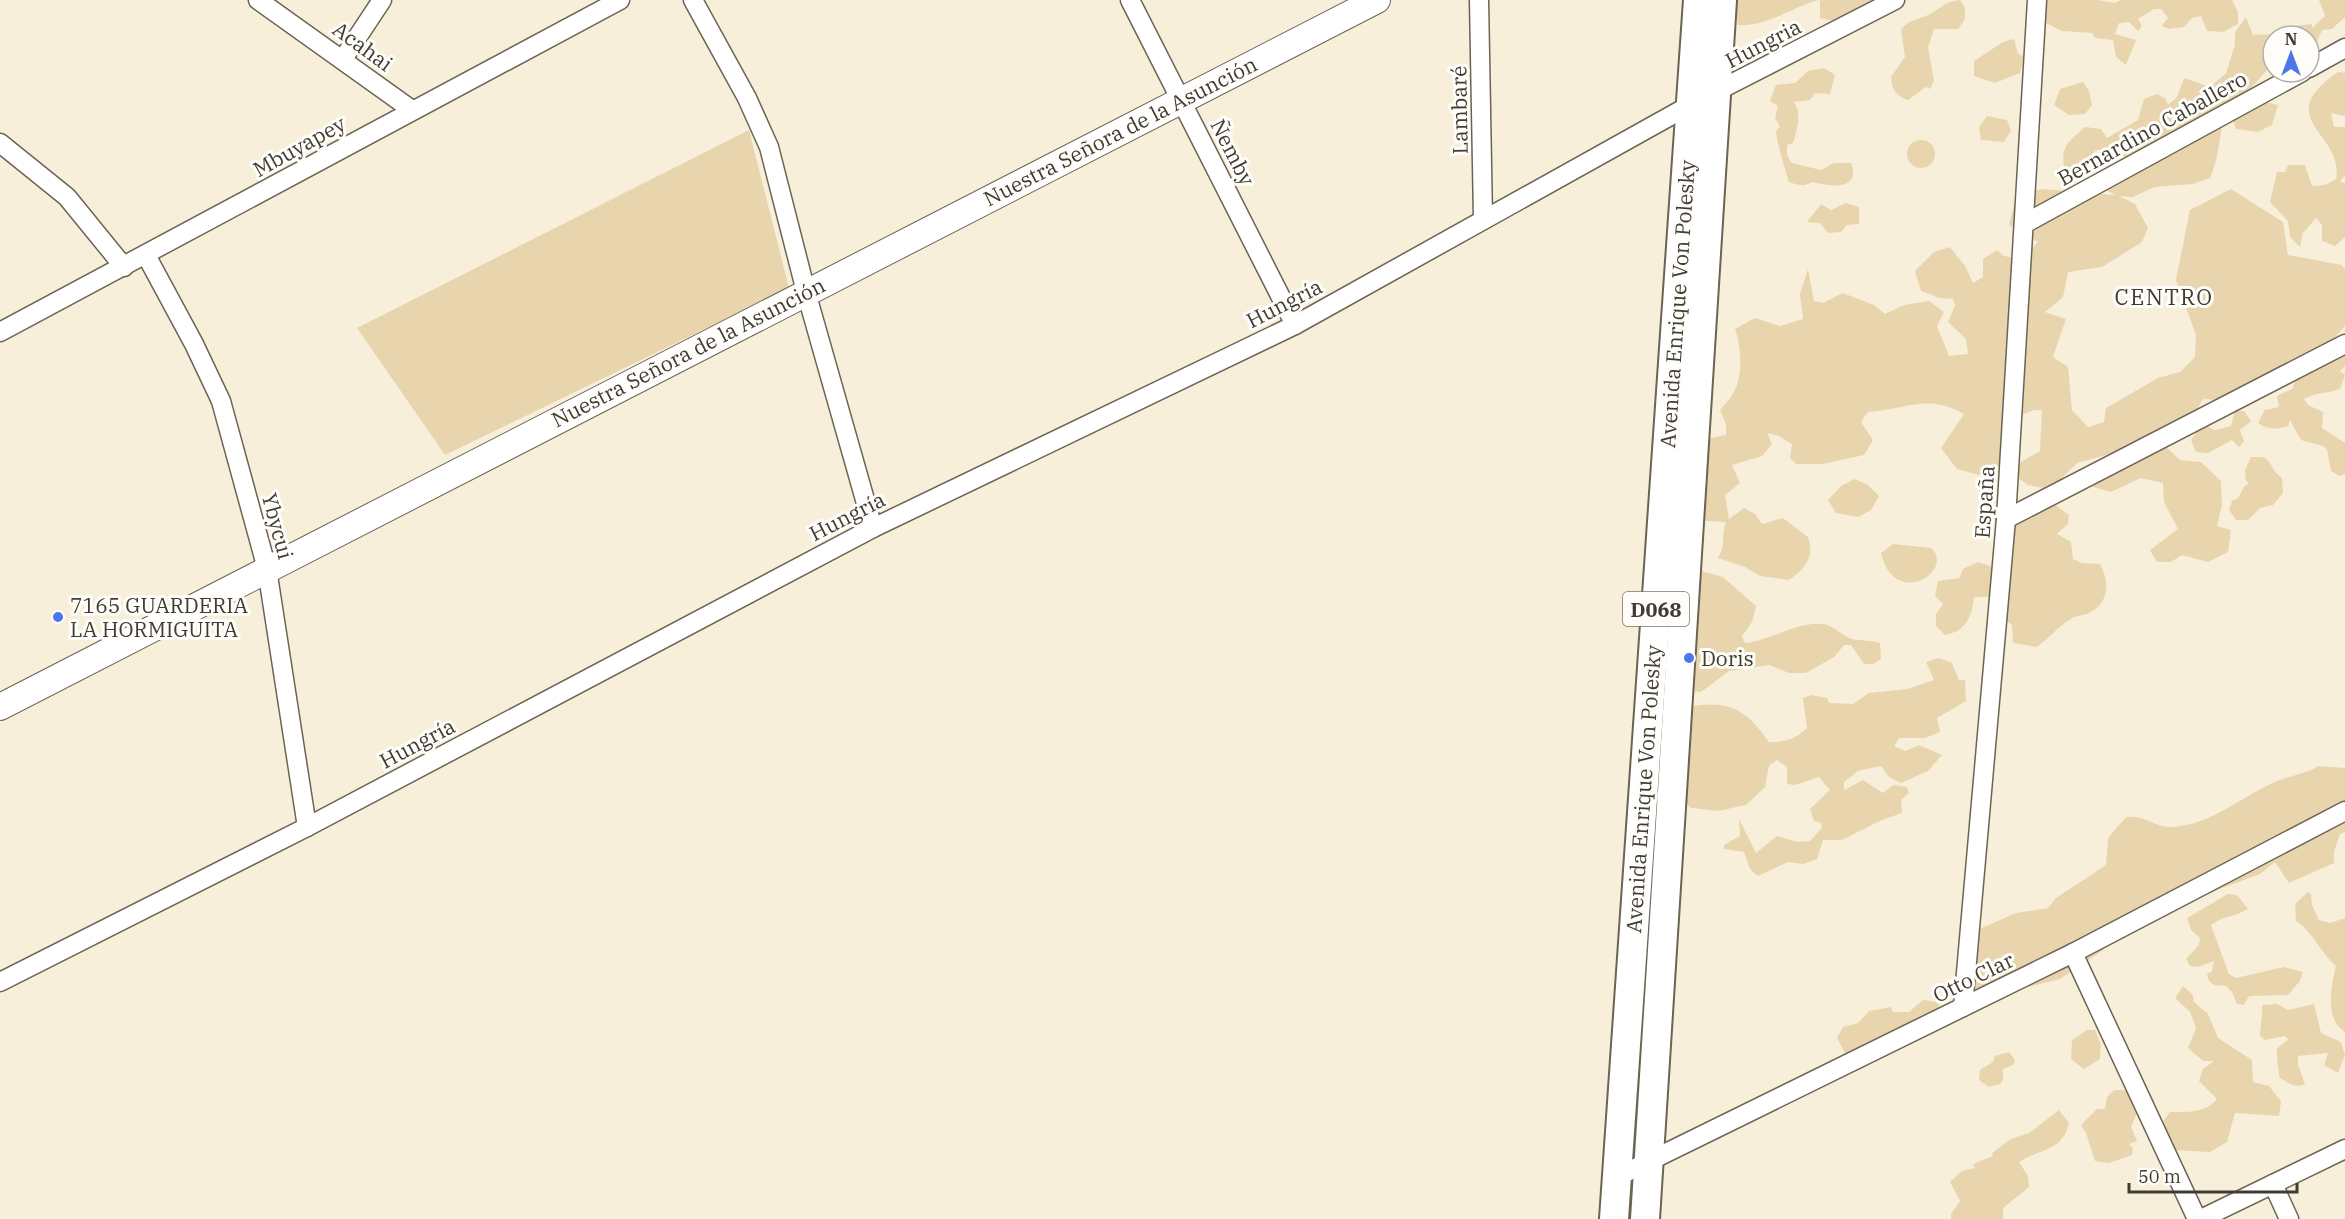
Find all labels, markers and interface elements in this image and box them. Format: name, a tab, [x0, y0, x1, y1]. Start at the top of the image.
street label: Hungria	[1720, 12, 1806, 74]
street label: Acahai	[327, 15, 399, 77]
north arrow	[2261, 24, 2321, 84]
text: N	[2285, 29, 2297, 49]
street label: Nuestra Señora de la Asunción	[978, 50, 1262, 212]
street label: Bernardino Caballero	[2052, 64, 2252, 192]
street label: Lambaré	[1444, 65, 1474, 155]
street label: Mbuyapey	[248, 109, 351, 183]
street label: Ñemby	[1204, 114, 1262, 191]
street label: Avenida Enrique Von Polesky	[1653, 158, 1701, 449]
street label: Nuestra Señora de la Asunción	[546, 271, 830, 433]
street label: Hungría	[1241, 272, 1327, 334]
district label: CENTRO	[2114, 282, 2214, 311]
street label: España	[1967, 465, 2001, 539]
street label: Hungría	[804, 485, 890, 547]
street label: Ybycui	[256, 490, 300, 562]
place label: 7165 GUARDERIA LA HORMIGUITA	[70, 591, 249, 643]
road number: D068	[1623, 592, 1689, 626]
marker: 7165 GUARDERIA LA HORMIGUITA	[51, 610, 65, 624]
street label: Avenida Enrique Von Polesky	[1619, 643, 1667, 934]
place label: Doris	[1701, 644, 1754, 672]
marker: Doris	[1682, 651, 1696, 665]
street label: Hungría	[374, 711, 460, 775]
street label: Otto Clar	[1928, 945, 2019, 1009]
scale bar	[2129, 1156, 2297, 1194]
text: 50 m	[2138, 1165, 2181, 1188]

